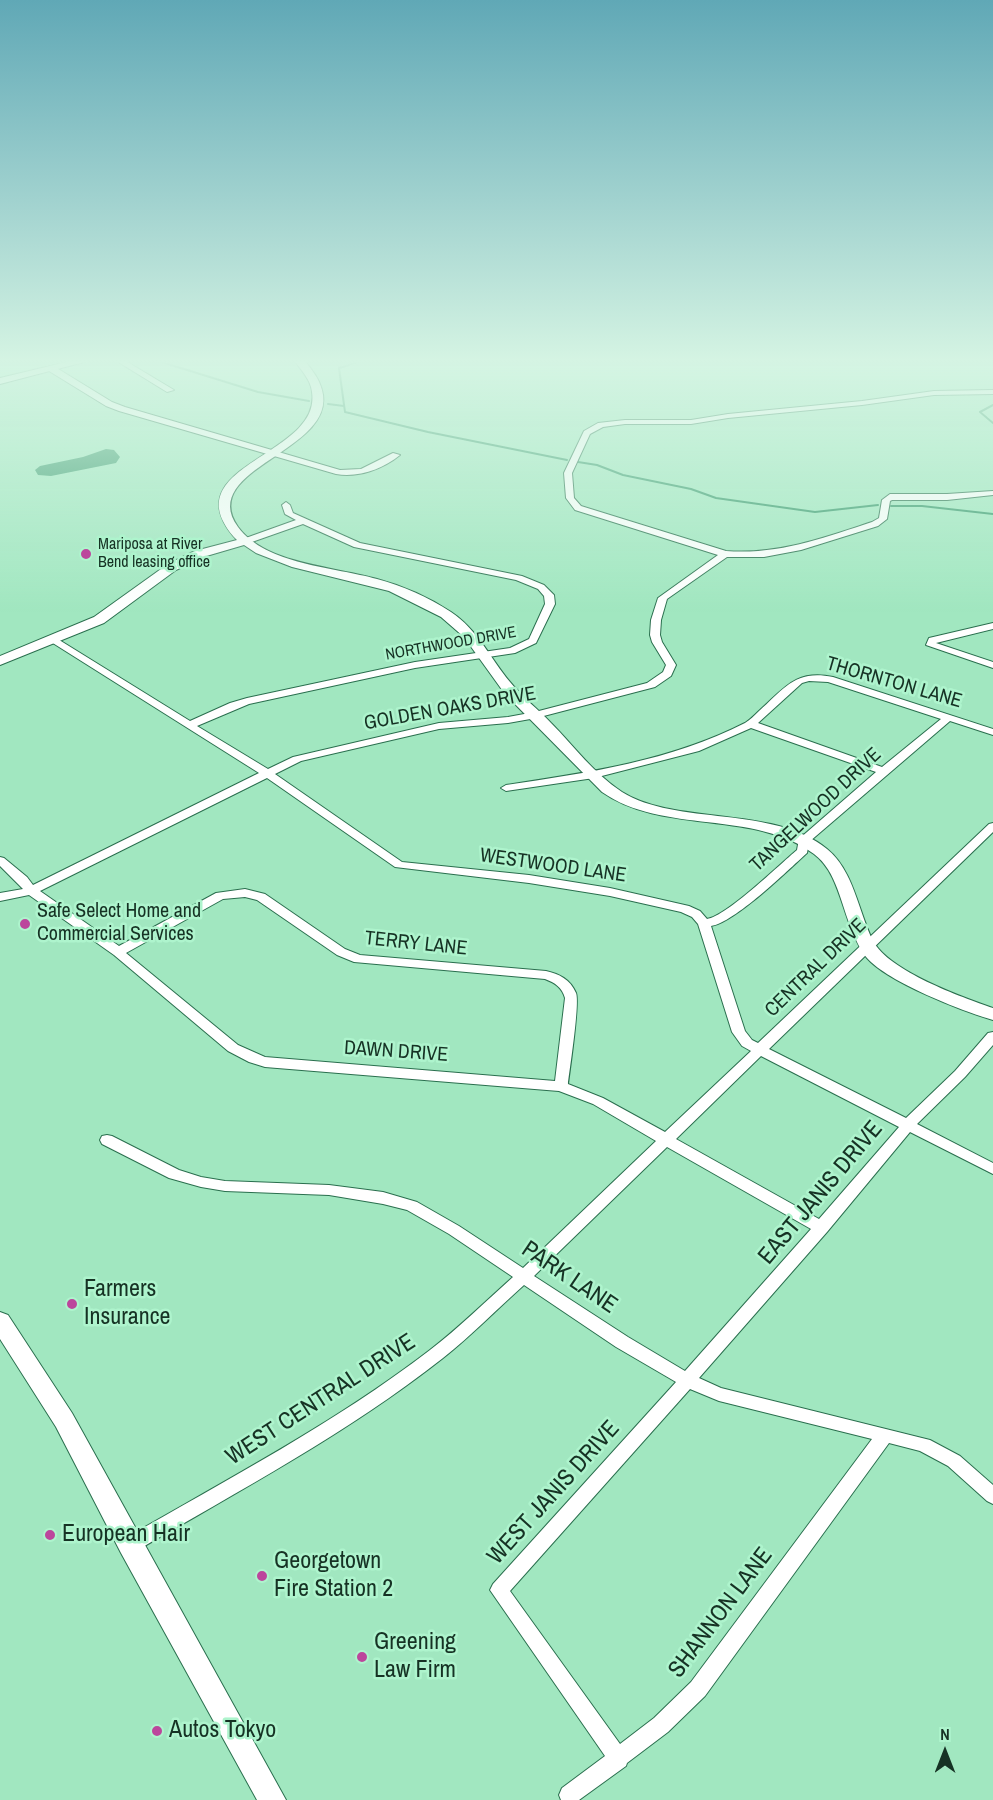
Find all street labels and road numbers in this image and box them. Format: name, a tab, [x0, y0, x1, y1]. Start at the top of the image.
street label: NORTHWOOD DRIVE	[384, 623, 518, 665]
street label: THORNTON LANE	[823, 652, 965, 714]
street label: GOLDEN OAKS DRIVE	[362, 682, 538, 736]
street label: TANGELWOOD DRIVE	[745, 743, 887, 877]
street label: WESTWOOD LANE	[478, 844, 628, 888]
street label: CENTRAL DRIVE	[760, 914, 872, 1022]
street label: TERRY LANE	[364, 927, 468, 961]
street label: DAWN DRIVE	[343, 1036, 449, 1068]
street label: EAST JANIS DRIVE	[753, 1115, 889, 1271]
street label: PARK LANE	[516, 1236, 622, 1320]
street label: WEST CENTRAL DRIVE	[221, 1328, 421, 1472]
street label: WEST JANIS DRIVE	[482, 1415, 626, 1571]
street label: SHANNON LANE	[663, 1542, 779, 1684]

